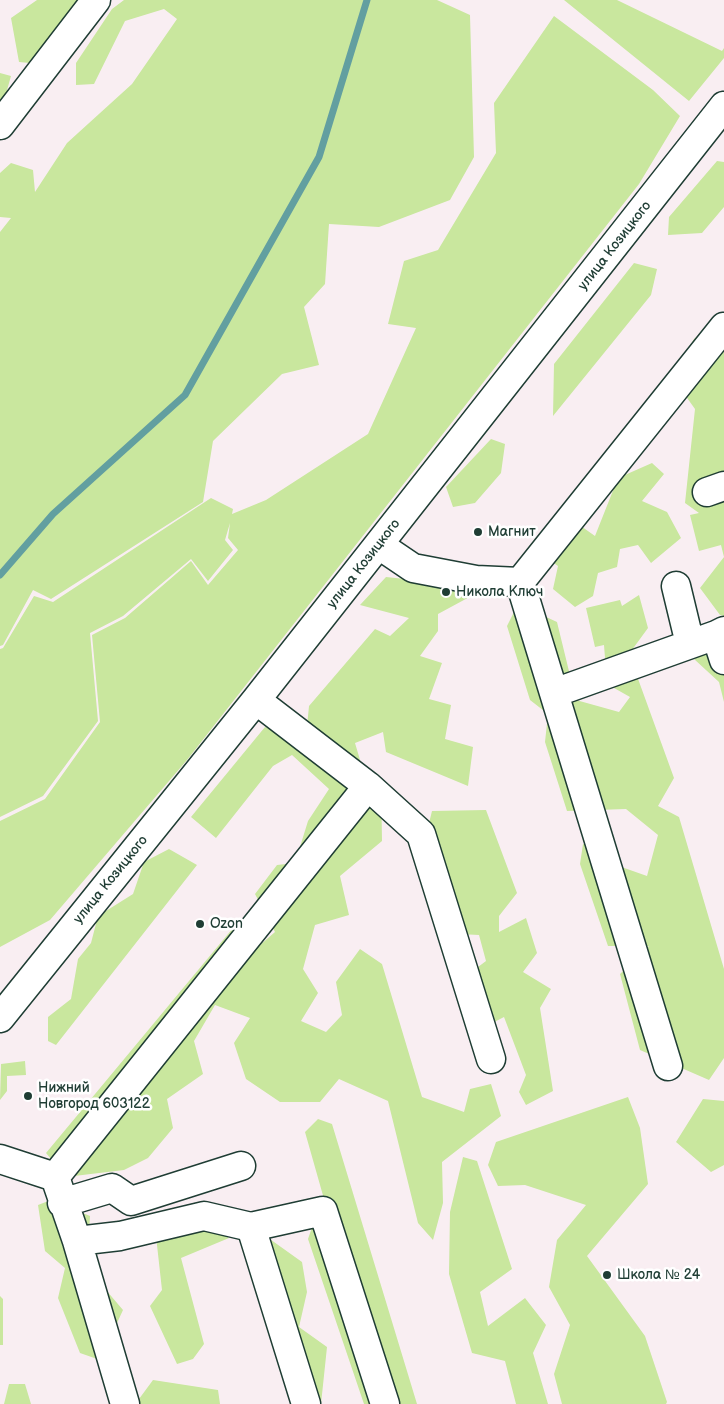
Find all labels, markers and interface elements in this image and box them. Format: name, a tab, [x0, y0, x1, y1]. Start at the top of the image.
street label: улица Козицкого	[575, 198, 655, 294]
street label: улица Козицкого	[324, 516, 404, 612]
place label: Магнит	[488, 524, 536, 540]
marker: Магнит	[472, 526, 484, 538]
place label: Никола Ключ	[456, 584, 543, 600]
marker: Никола Ключ	[440, 586, 452, 598]
street label: улица Козицкого	[70, 833, 152, 927]
place label: Ozon	[210, 916, 243, 932]
marker: Ozon	[194, 918, 206, 930]
place label: Нижний Новгород 603122	[38, 1080, 150, 1112]
marker: Нижний Новгород 603122	[22, 1090, 34, 1102]
place label: Школа № 24	[617, 1267, 700, 1283]
marker: Школа № 24	[601, 1269, 613, 1281]

